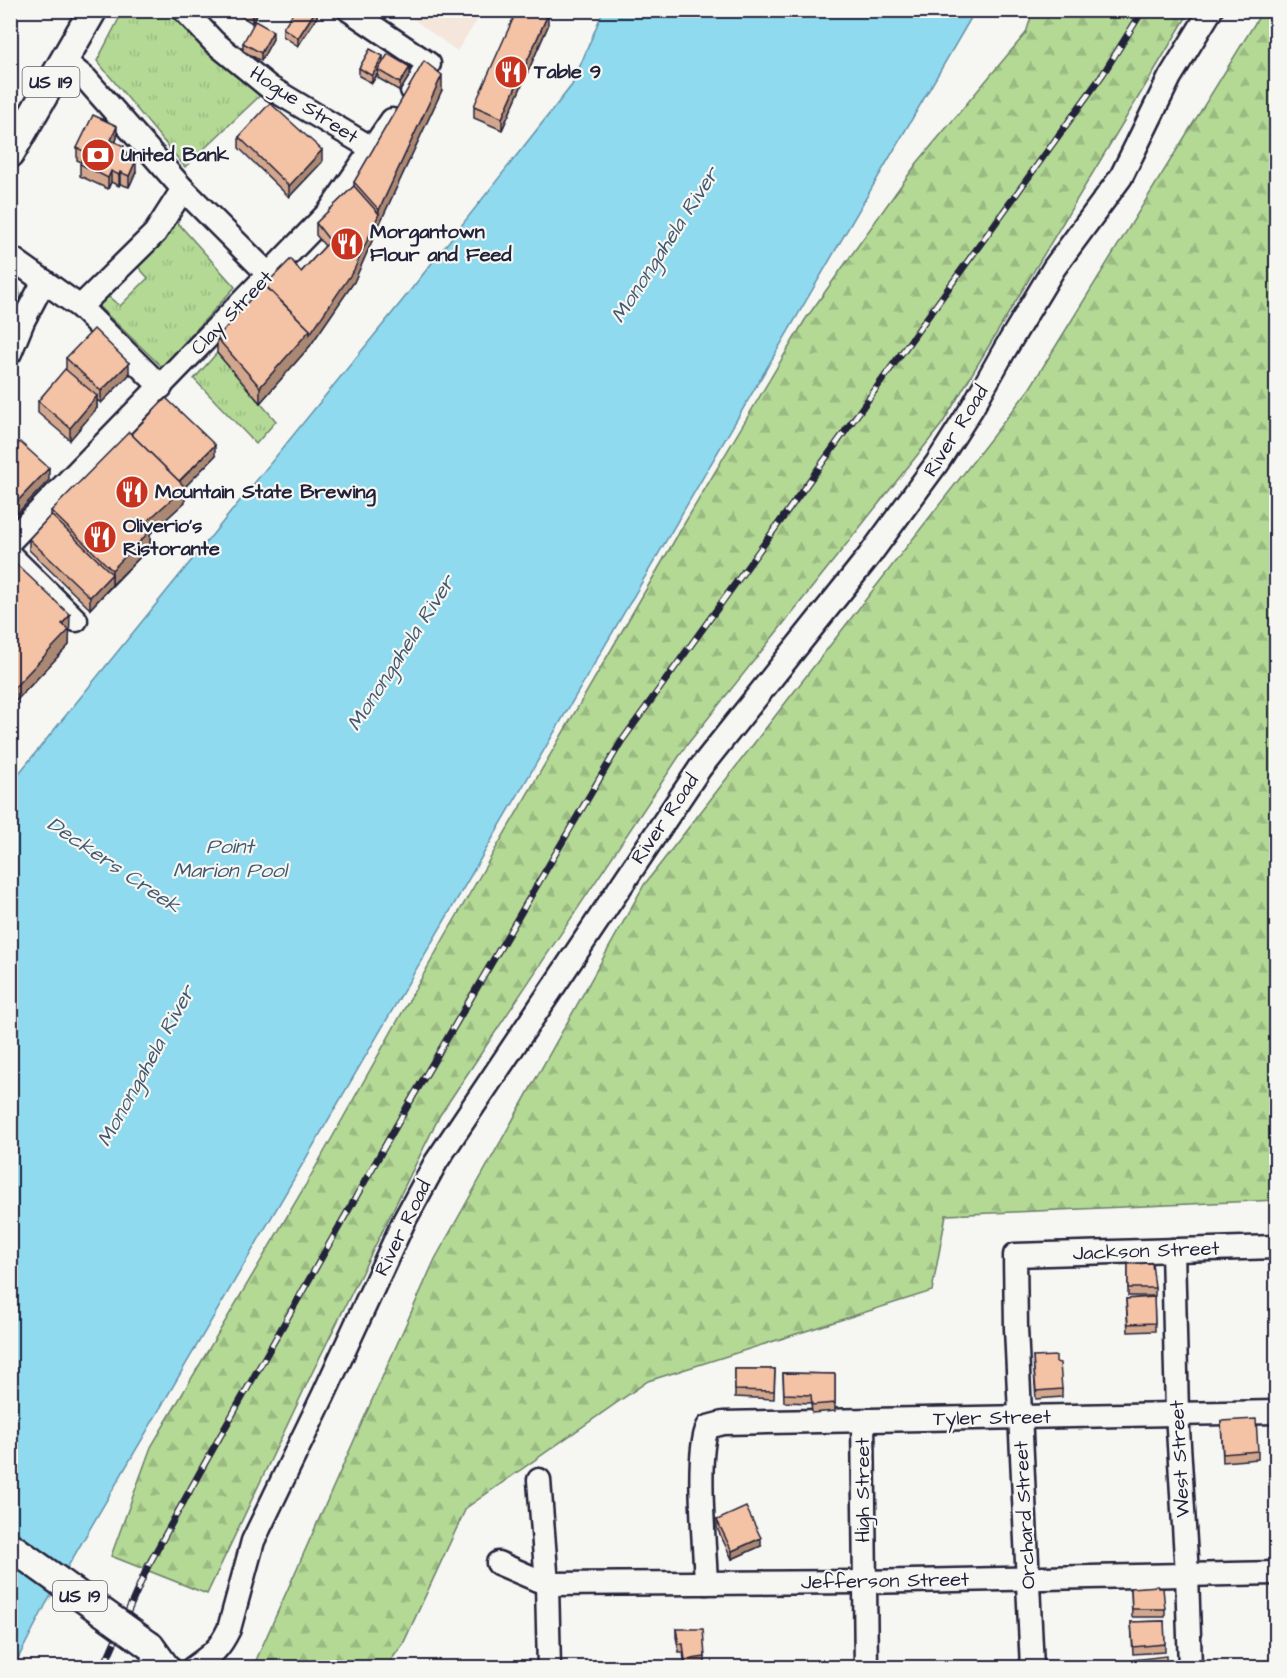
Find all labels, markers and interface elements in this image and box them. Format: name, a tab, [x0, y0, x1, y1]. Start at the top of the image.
restaurant icon: Table 9	[493, 54, 529, 90]
place label: Table 9	[533, 58, 601, 86]
street label: Hogue Street	[244, 59, 364, 151]
road number: US 119	[22, 67, 80, 97]
bank icon: United Bank	[80, 137, 116, 173]
place label: United Bank	[121, 141, 230, 169]
water label: Monongahela River	[604, 160, 728, 329]
place label: Morgantown Flour and Feed	[370, 218, 512, 269]
restaurant icon: Morgantown Flour and Feed	[329, 226, 365, 262]
street label: Clay Street	[184, 264, 280, 362]
street label: River Road	[917, 380, 995, 482]
restaurant icon: Mountain State Brewing	[114, 474, 150, 510]
place label: Mountain State Brewing	[155, 478, 377, 507]
place label: Oliverio's Ristorante	[123, 512, 220, 563]
restaurant icon: Oliverio's Ristorante	[82, 519, 118, 555]
water label: Monongahela River	[340, 568, 464, 737]
street label: River Road	[624, 768, 706, 870]
water label: Deckers Creek	[42, 810, 187, 921]
water label: Point Marion Pool	[173, 832, 290, 885]
water label: Monongahela River	[90, 978, 204, 1152]
street label: River Road	[368, 1175, 438, 1281]
street label: Jackson Street	[1072, 1234, 1220, 1268]
street label: West Street	[1163, 1400, 1197, 1518]
street label: Tyler Street	[933, 1403, 1051, 1434]
street label: High Street	[849, 1437, 878, 1543]
street label: Orchard Street	[1007, 1440, 1043, 1590]
street label: Jefferson Street	[801, 1566, 969, 1596]
road number: US 19	[53, 1581, 107, 1611]

